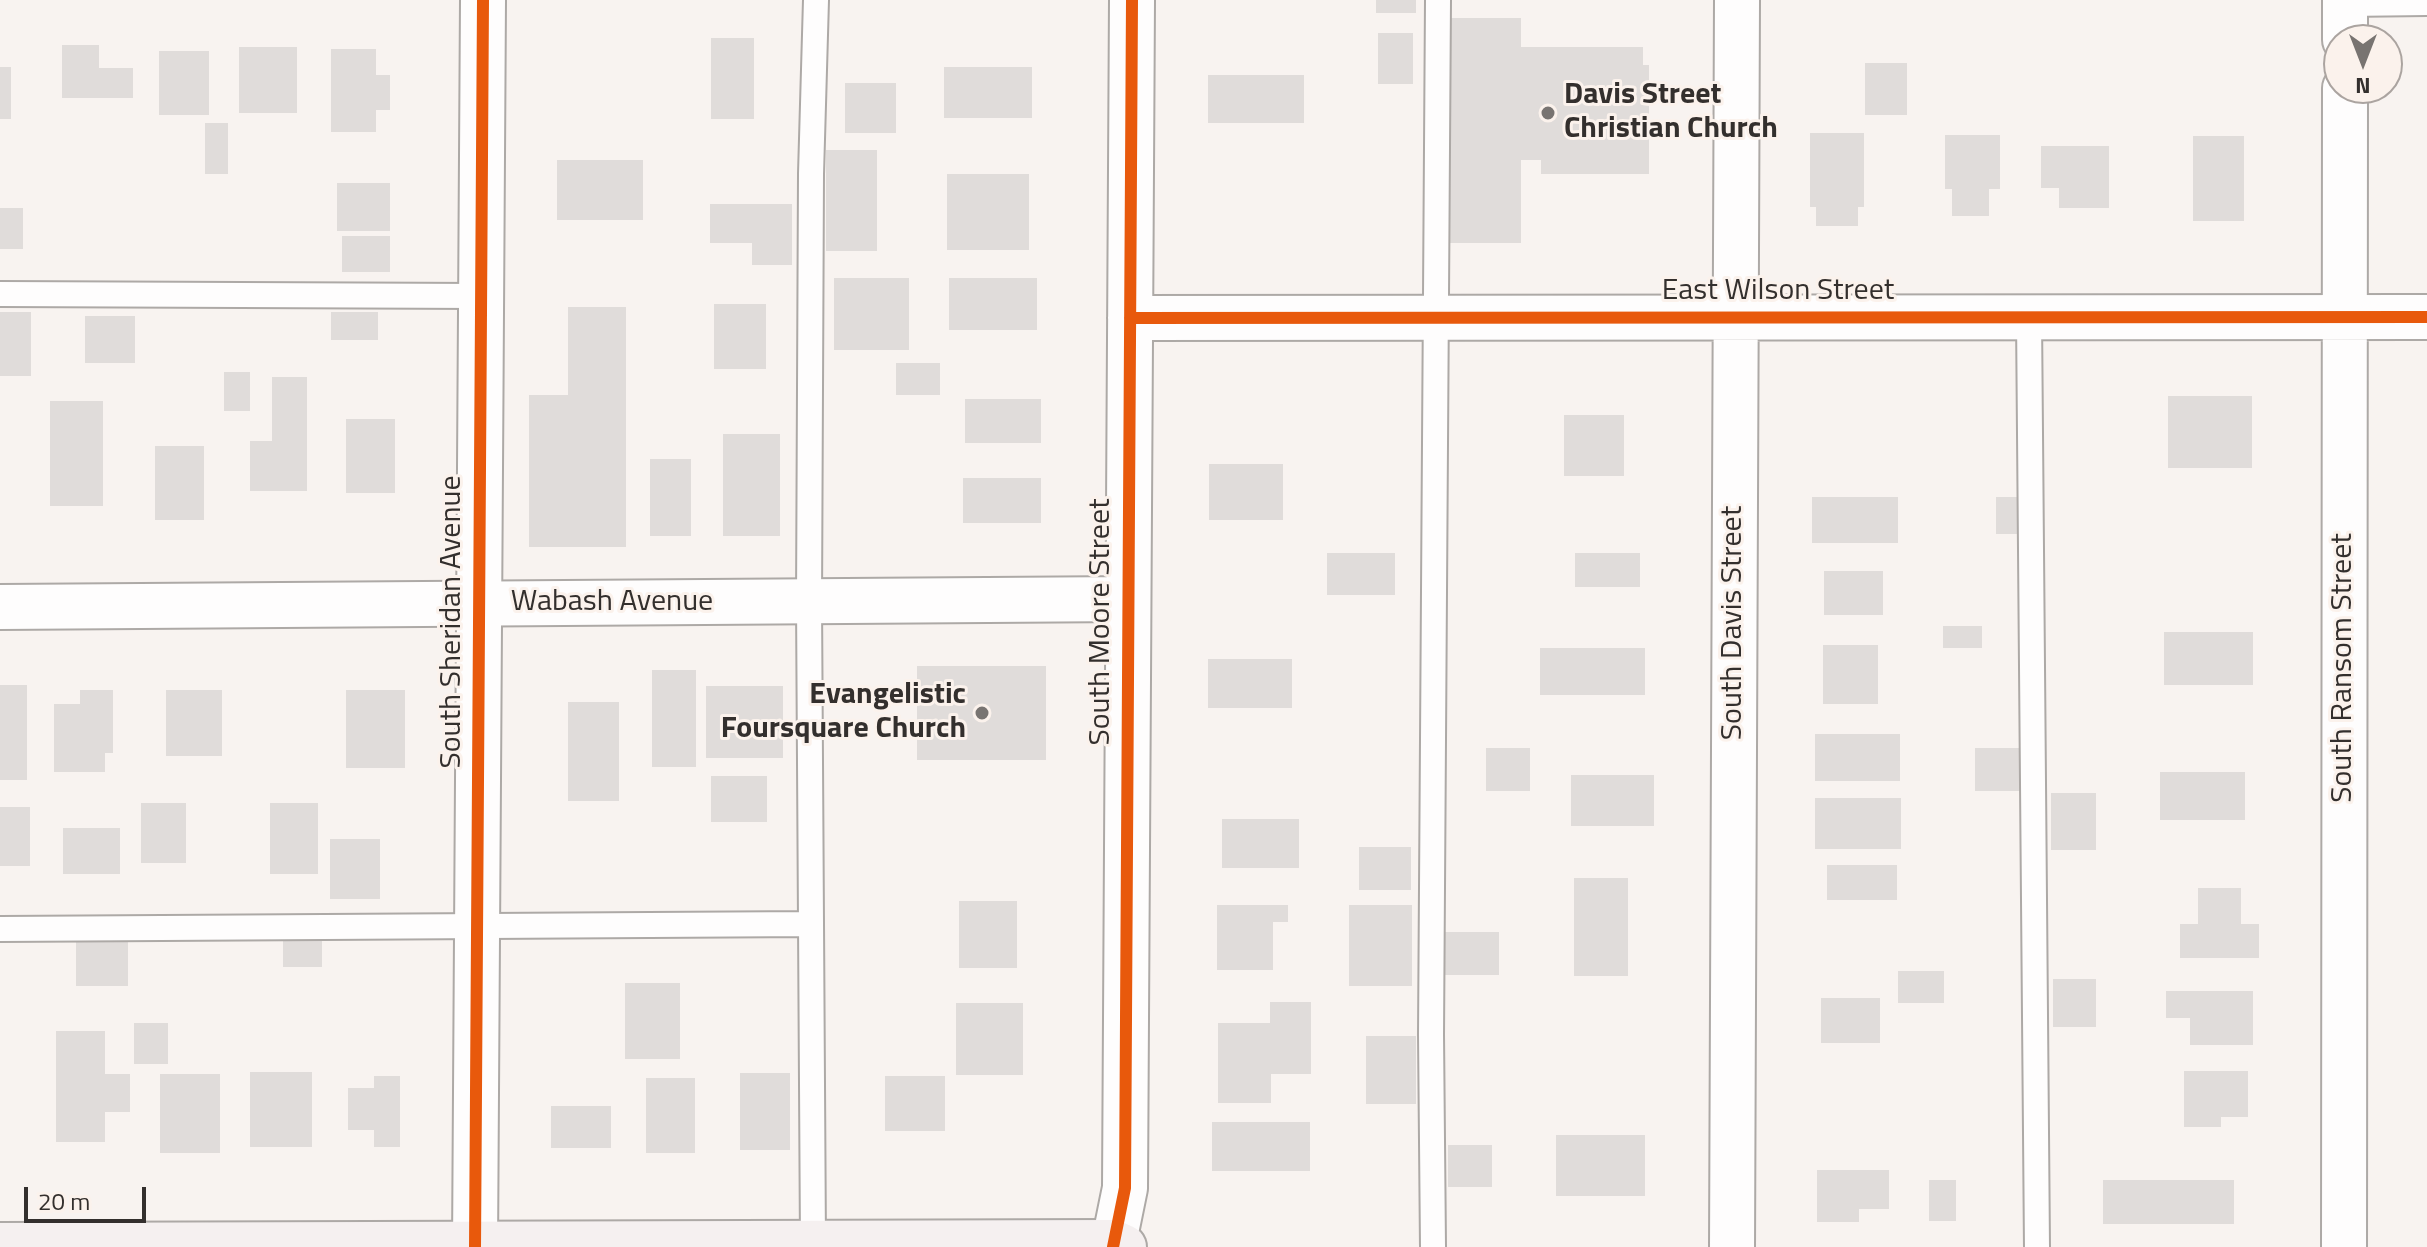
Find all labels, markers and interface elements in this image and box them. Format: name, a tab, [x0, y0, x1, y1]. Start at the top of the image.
north arrow	[2323, 24, 2403, 104]
text: N	[2355, 69, 2371, 103]
place label: Davis Street Christian Church	[1564, 78, 1778, 148]
marker: Davis Street Christian Church	[1539, 104, 1557, 122]
street label: East Wilson Street	[1662, 274, 1894, 310]
street label: South Sheridan Avenue	[435, 475, 471, 769]
street label: South Moore Street	[1084, 498, 1120, 746]
street label: South Davis Street	[1716, 506, 1752, 740]
street label: South Ransom Street	[2326, 533, 2362, 803]
street label: Wabash Avenue	[511, 585, 713, 621]
place label: Evangelistic Foursquare Church	[721, 678, 966, 748]
marker: Evangelistic Foursquare Church	[973, 704, 991, 722]
scale bar	[28, 1171, 150, 1221]
text: 20 m	[38, 1183, 90, 1219]

